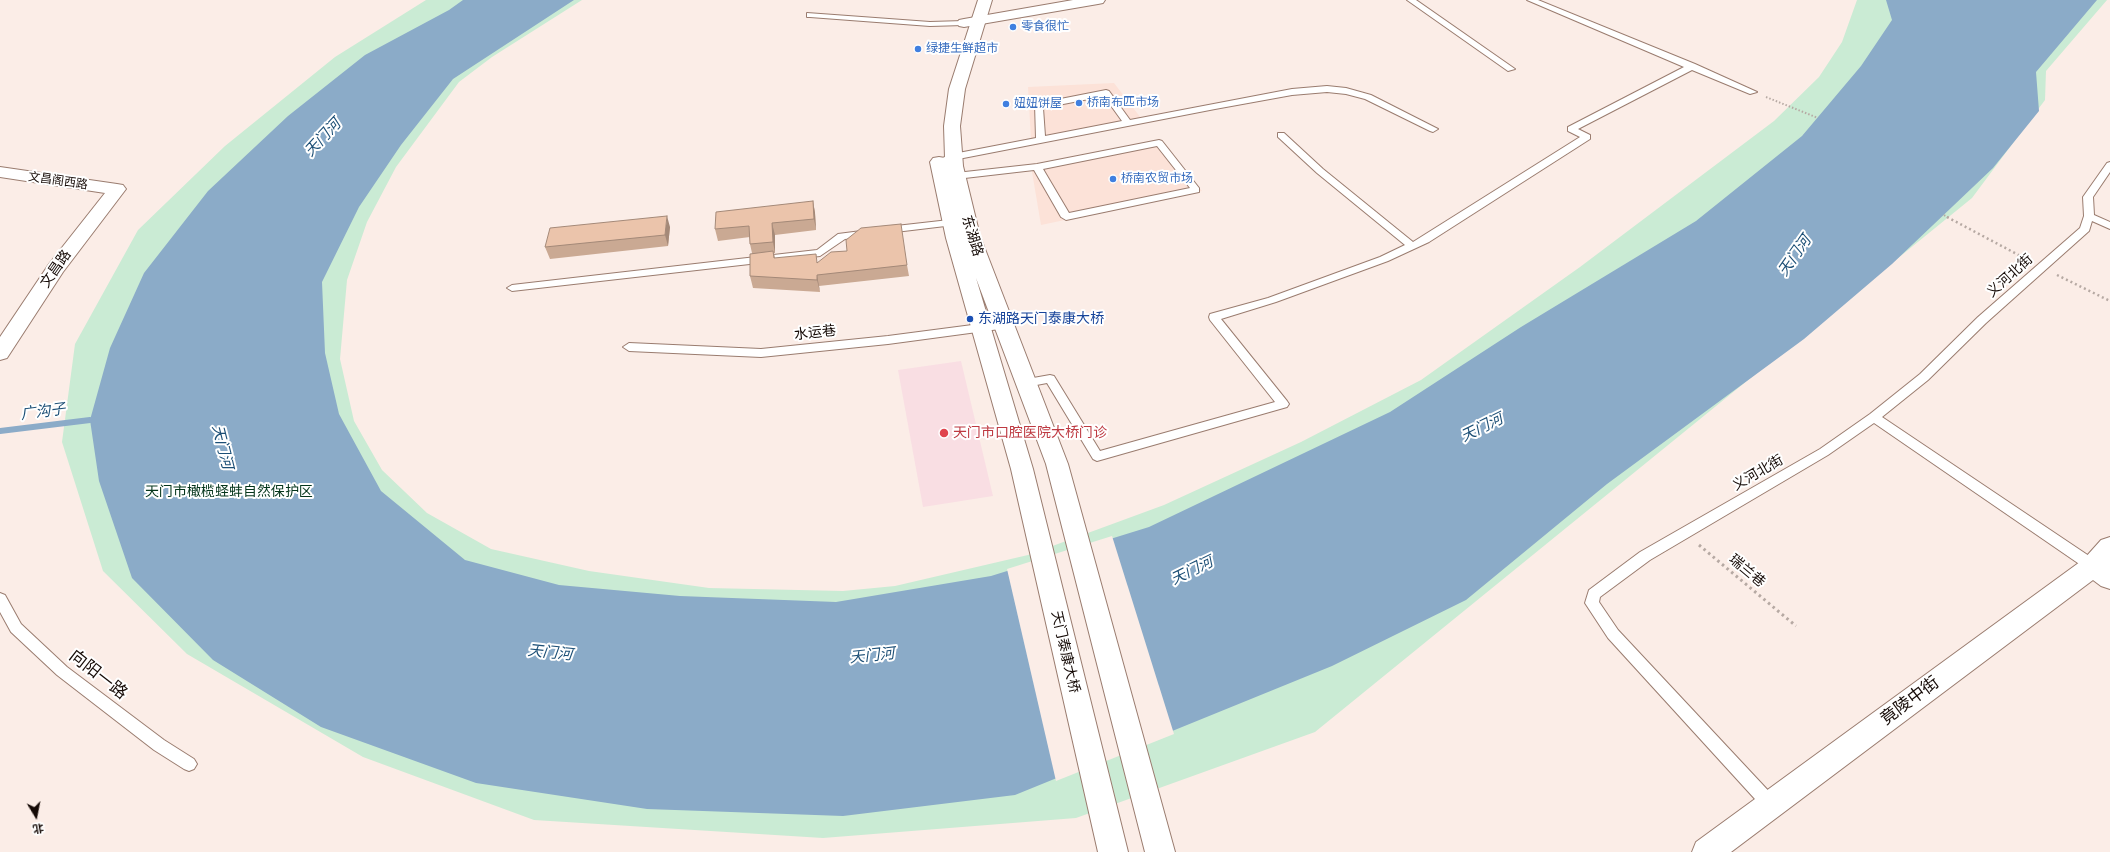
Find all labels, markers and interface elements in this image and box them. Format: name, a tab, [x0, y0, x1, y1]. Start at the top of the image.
place label: 零食很忙	[1021, 20, 1069, 34]
marker: 零食很忙	[1008, 22, 1018, 32]
place label: 绿捷生鲜超市	[926, 42, 998, 56]
marker: 绿捷生鲜超市	[913, 44, 923, 54]
place label: 桥南布匹市场	[1087, 96, 1159, 110]
place label: 妞妞饼屋	[1014, 97, 1062, 111]
marker: 桥南布匹市场	[1074, 98, 1084, 108]
marker: 妞妞饼屋	[1001, 99, 1011, 109]
water label: 天门河	[301, 115, 345, 161]
street label: 文昌阁西路	[27, 170, 89, 192]
place label: 桥南农贸市场	[1121, 172, 1193, 186]
marker: 桥南农贸市场	[1108, 174, 1118, 184]
street label: 东湖路	[958, 213, 986, 259]
water label: 天门河	[1775, 232, 1815, 280]
street label: 文昌路	[37, 247, 75, 291]
street label: 义河北街	[1984, 251, 2036, 301]
place label: 东湖路天门泰康大桥	[978, 311, 1104, 327]
marker: 东湖路天门泰康大桥	[965, 314, 975, 324]
street label: 水运巷	[793, 322, 837, 344]
water label: 广沟子	[20, 400, 66, 424]
water label: 天门河	[1458, 410, 1506, 446]
water label: 天门河	[208, 423, 236, 471]
place label: 天门市口腔医院大桥门诊	[953, 425, 1107, 441]
marker: 天门市口腔医院大桥门诊	[938, 427, 950, 439]
street label: 义河北街	[1730, 452, 1786, 494]
park label: 天门市橄榄蛏蚌自然保护区	[145, 484, 313, 500]
street label: 瑞兰巷	[1726, 551, 1768, 591]
water label: 天门河	[1168, 553, 1216, 589]
street label: 天门泰康大桥	[1047, 609, 1083, 695]
water label: 天门河	[527, 642, 573, 664]
water label: 天门河	[849, 645, 895, 667]
street label: 向阳一路	[65, 646, 131, 704]
street label: 竟陵中街	[1877, 672, 1943, 730]
north arrow	[16, 796, 56, 836]
text: 北	[32, 821, 45, 836]

